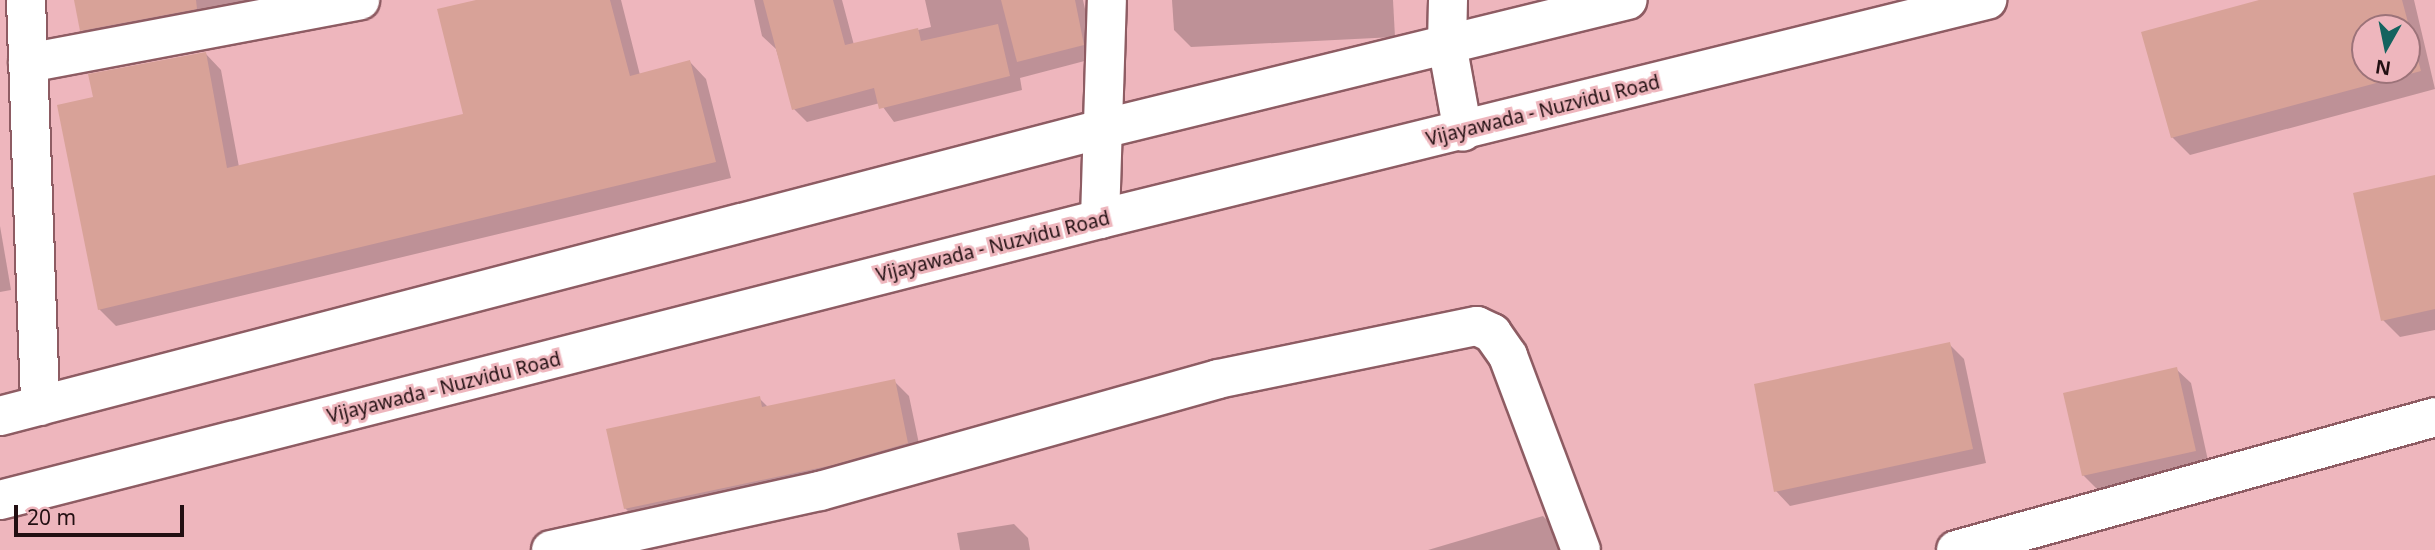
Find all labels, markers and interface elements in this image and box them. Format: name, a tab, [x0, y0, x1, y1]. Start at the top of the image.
north arrow	[2351, 14, 2421, 84]
text: N	[2373, 54, 2393, 82]
street label: Vijayawada - Nuzvidu Road	[1424, 71, 1662, 151]
street label: Vijayawada - Nuzvidu Road	[874, 207, 1112, 287]
street label: Vijayawada - Nuzvidu Road	[325, 348, 563, 428]
scale bar	[18, 490, 187, 534]
text: 20 m	[27, 503, 76, 531]

